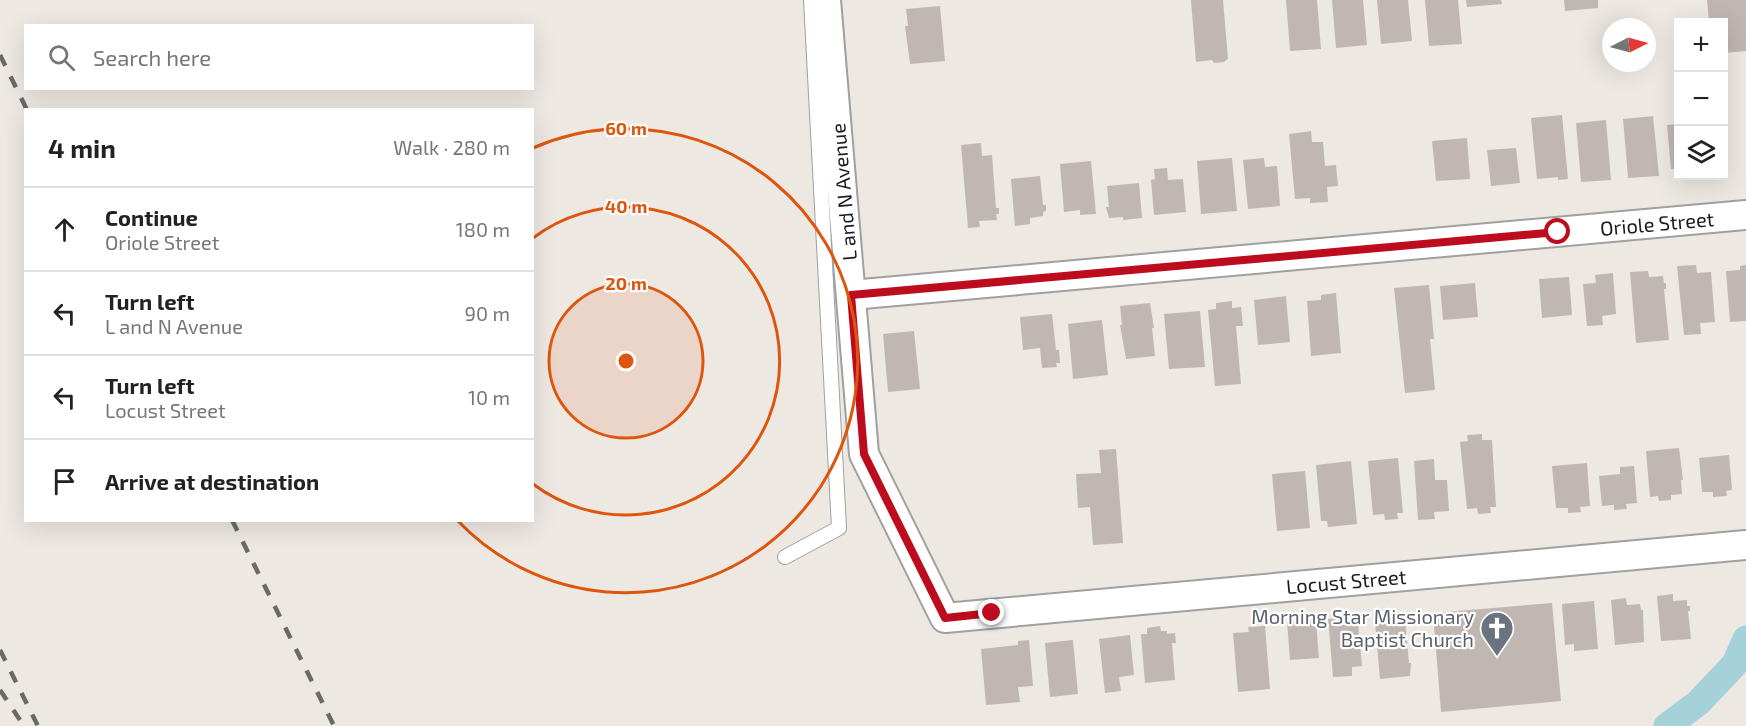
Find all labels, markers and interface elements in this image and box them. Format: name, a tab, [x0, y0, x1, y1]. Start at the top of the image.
north arrow	[1602, 18, 1656, 72]
map controls	[1674, 18, 1728, 180]
button: +	[1674, 18, 1728, 72]
search box	[24, 24, 534, 90]
icon: search	[45, 41, 78, 74]
text: Search here	[93, 44, 211, 70]
button: −	[1674, 72, 1728, 126]
text: 60 m	[605, 117, 647, 139]
street label: L and N Avenue	[825, 122, 861, 262]
button: layers	[1674, 126, 1728, 180]
text: 4 min	[48, 132, 116, 163]
text: Walk · 280 m	[393, 135, 510, 159]
text: 40 m	[605, 195, 647, 217]
text: Continue	[105, 204, 198, 230]
street label: Oriole Street	[1599, 206, 1715, 240]
icon: ahead	[48, 213, 81, 246]
text: 180 m	[456, 217, 510, 241]
route start	[1544, 218, 1570, 244]
text: Oriole Street	[105, 230, 219, 254]
text: 20 m	[605, 272, 647, 294]
text: Turn left	[105, 288, 194, 314]
icon: left	[48, 297, 81, 330]
text: 90 m	[465, 301, 510, 325]
text: L and N Avenue	[105, 314, 243, 338]
centre of rings	[616, 351, 636, 371]
text: Turn left	[105, 372, 194, 398]
icon: left	[48, 381, 81, 414]
text: 10 m	[468, 385, 510, 409]
text: Locust Street	[105, 398, 226, 422]
icon: arrive	[48, 465, 81, 498]
text: Arrive at destination	[105, 468, 319, 494]
street label: Locust Street	[1285, 564, 1407, 598]
route end	[978, 599, 1004, 625]
place label: Morning Star Missionary Baptist Church	[1251, 604, 1474, 651]
church icon: Morning Star Missionary Baptist Church	[1479, 610, 1515, 657]

